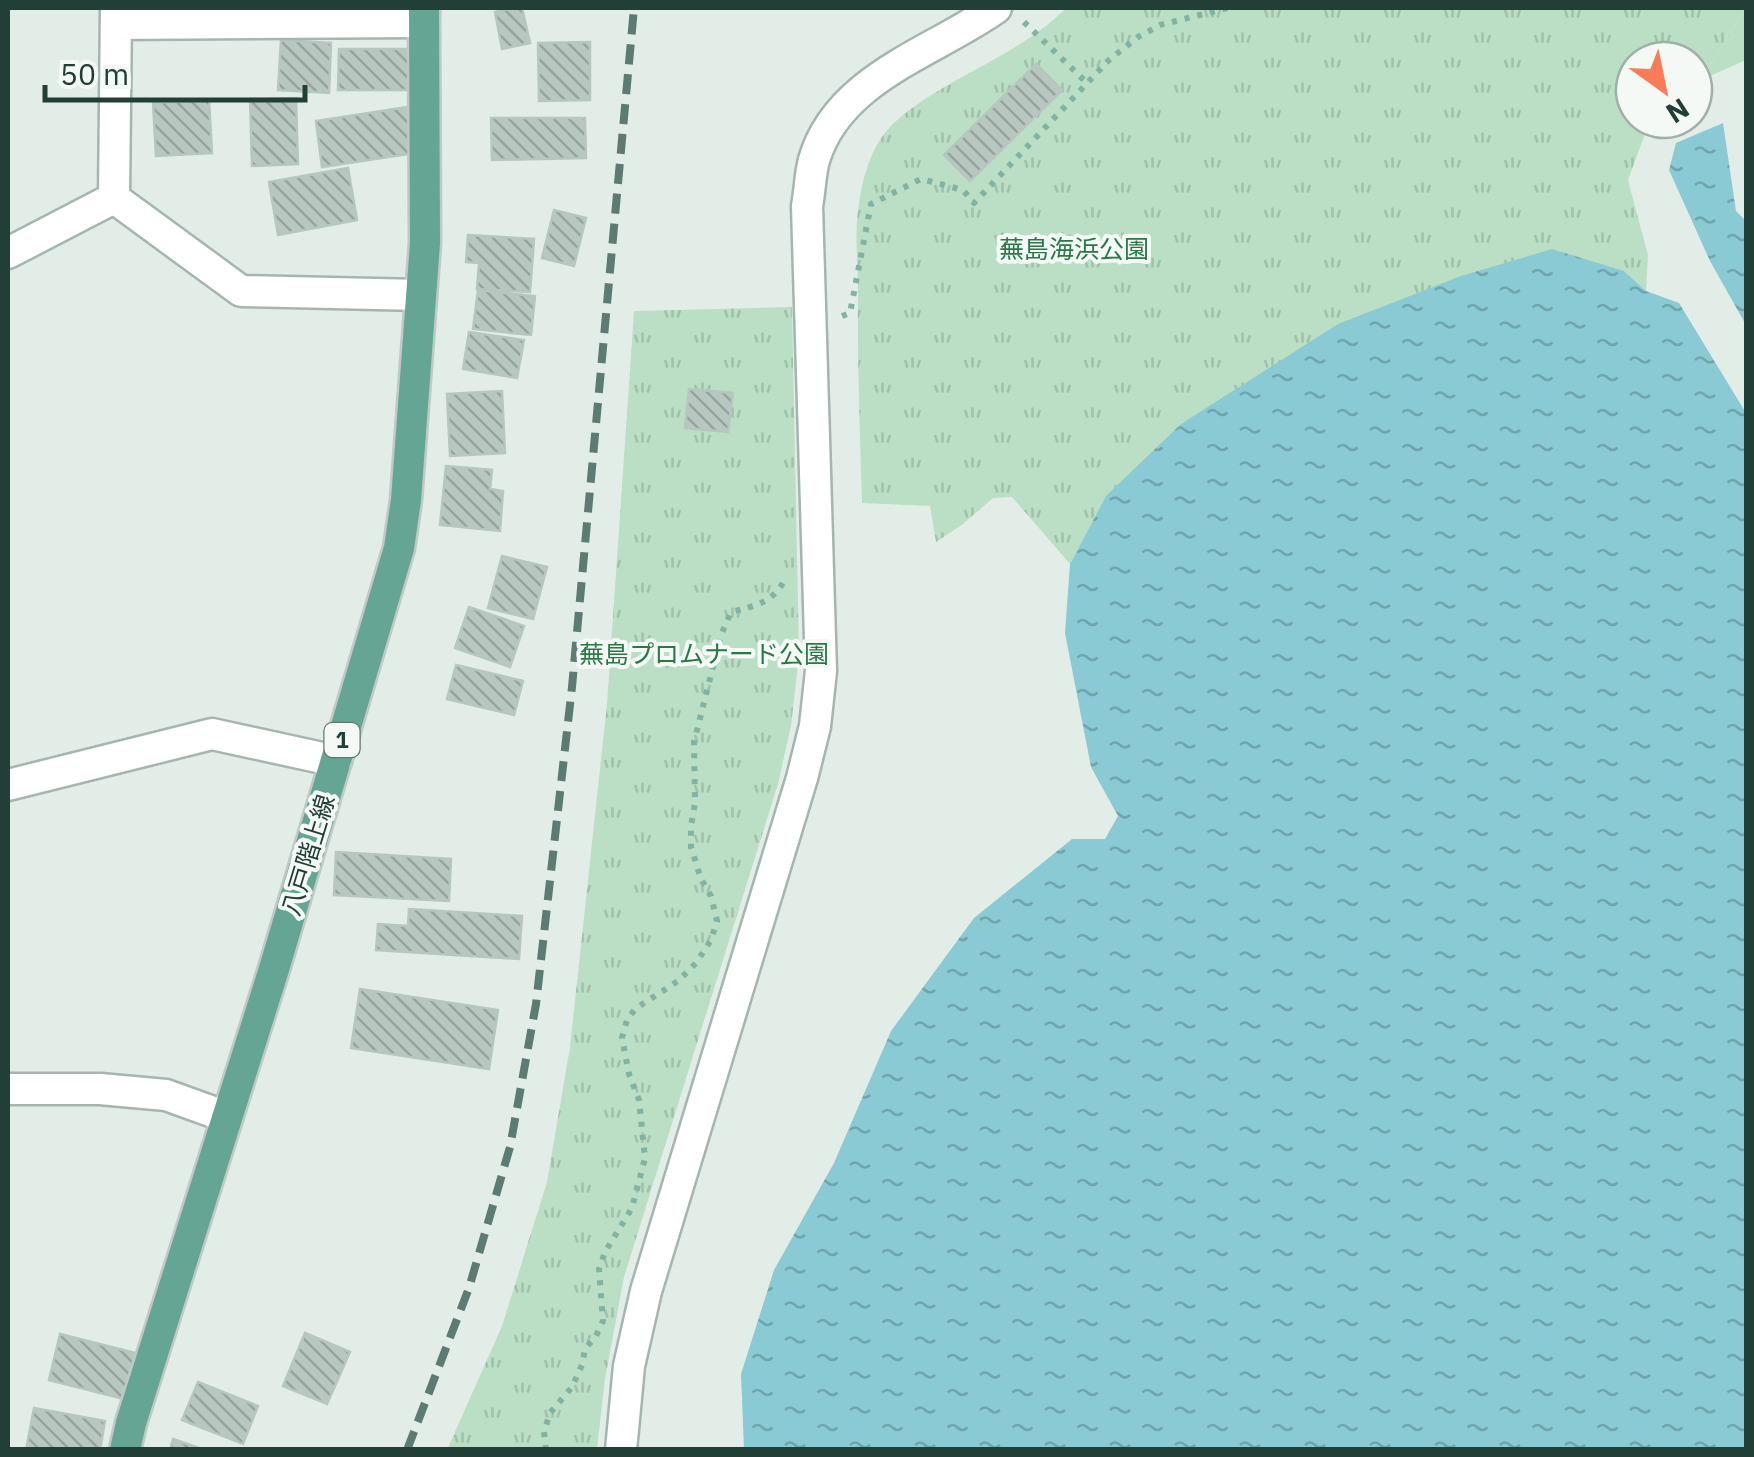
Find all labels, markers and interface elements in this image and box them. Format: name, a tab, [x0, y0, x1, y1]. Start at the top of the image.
scale bar	[45, 40, 305, 102]
north arrow	[1614, 40, 1714, 140]
text: 50 m	[60, 54, 129, 93]
text: N	[1659, 90, 1696, 132]
park label: 蕪島海浜公園	[999, 232, 1149, 265]
park label: 蕪島プロムナード公園	[579, 637, 829, 670]
road number: 1	[324, 723, 360, 757]
street label: 八戸階上線	[273, 790, 342, 919]

